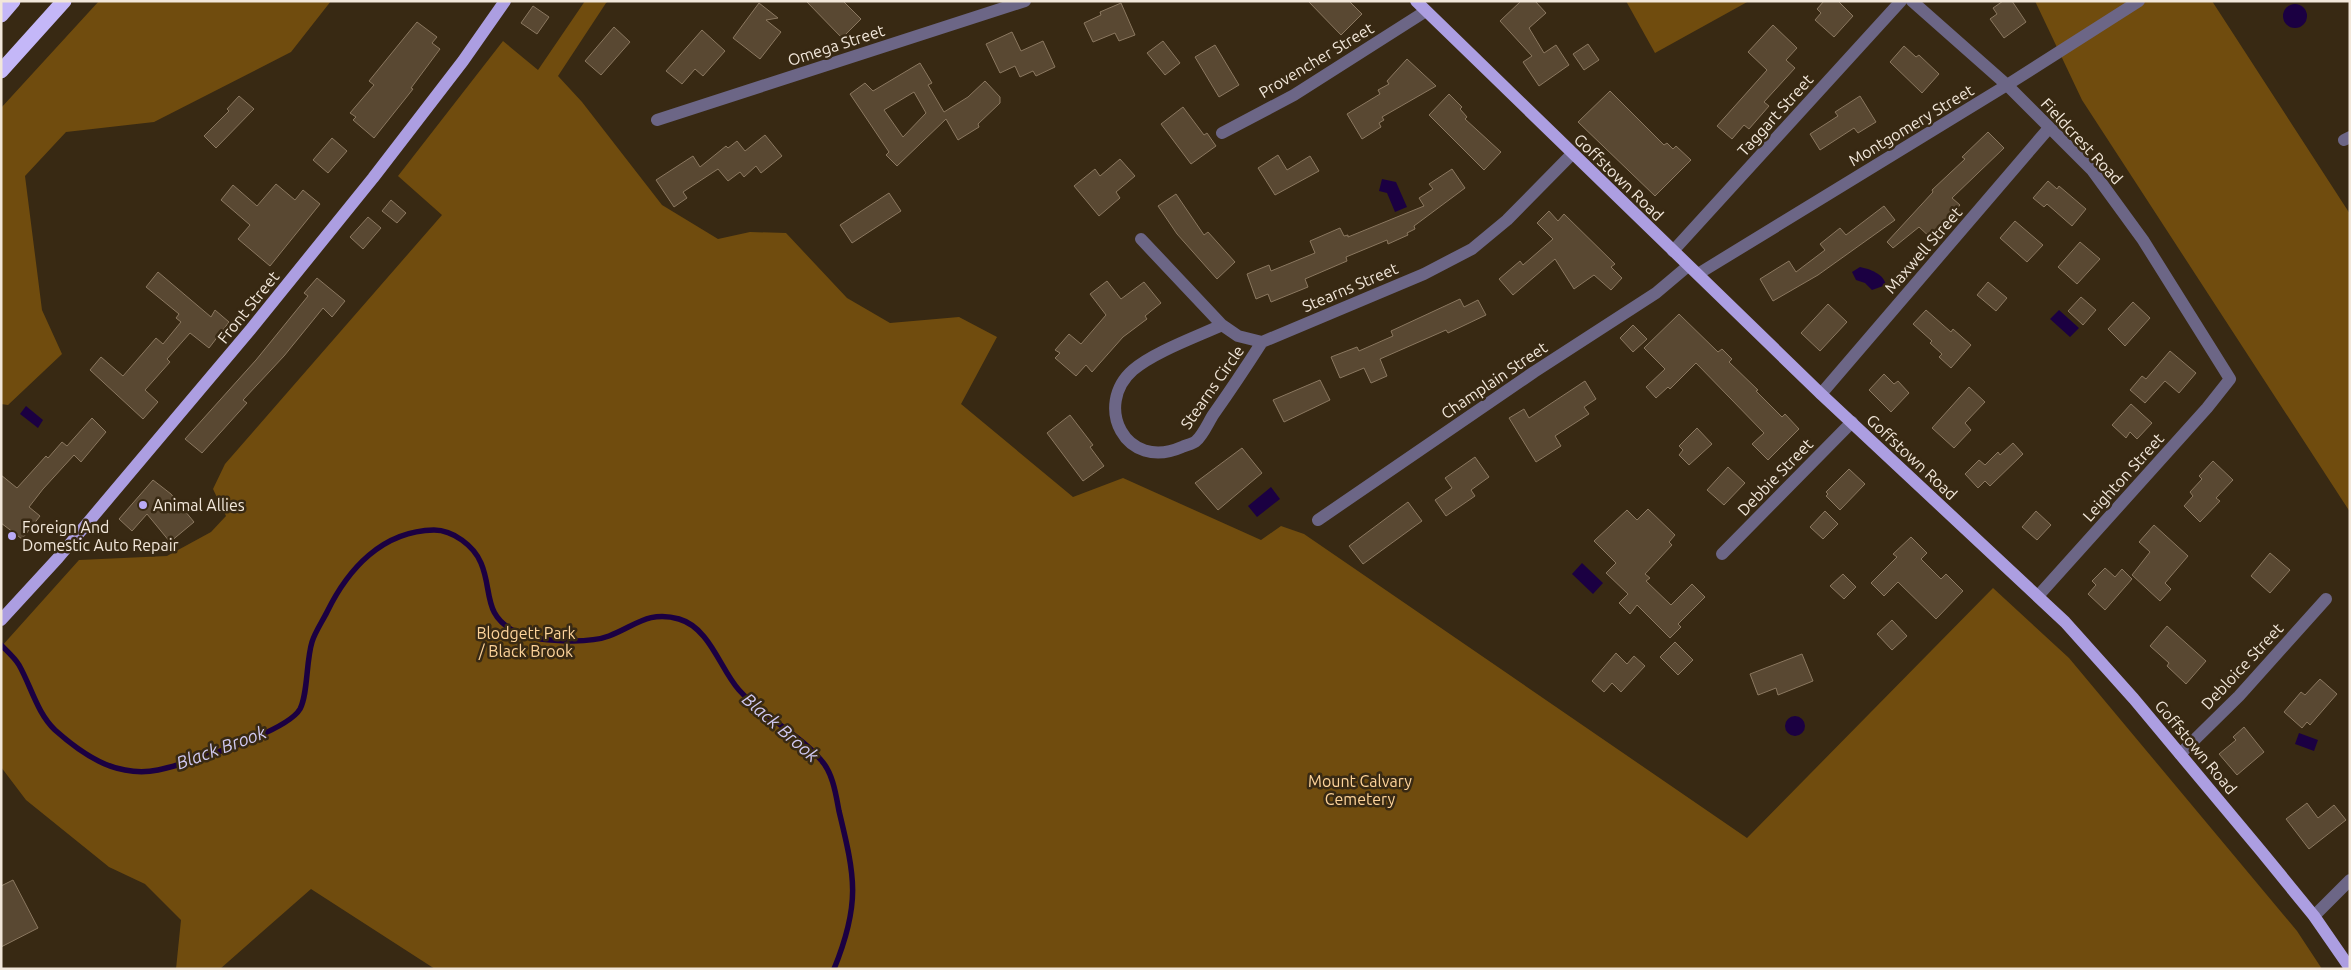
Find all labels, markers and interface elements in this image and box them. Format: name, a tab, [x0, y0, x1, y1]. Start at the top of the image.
street label: Provencher Street	[1255, 18, 1377, 101]
street label: Omega Street	[785, 21, 887, 69]
street label: Taggart Street	[1734, 70, 1817, 160]
street label: Montgomery Street	[1845, 80, 1977, 169]
street label: Fieldcrest Road	[2038, 94, 2126, 188]
street label: Goffstown Road	[1571, 130, 1667, 224]
street label: Maxwell Street	[1881, 203, 1966, 297]
street label: Stearns Street	[1299, 258, 1401, 315]
street label: Front Street	[214, 267, 283, 347]
street label: Champlain Street	[1438, 337, 1551, 422]
street label: Stearns Circle	[1177, 342, 1247, 432]
street label: Goffstown Road	[1863, 411, 1961, 503]
street label: Leighton Street	[2079, 429, 2168, 525]
street label: Debbie Street	[1734, 434, 1817, 519]
place label: Animal Allies	[153, 496, 245, 514]
marker: Animal Allies	[137, 499, 149, 511]
place label: Foreign And Domestic Auto Repair	[22, 518, 179, 554]
marker: Foreign And Domestic Auto Repair	[6, 530, 18, 542]
street label: Debloice Street	[2197, 619, 2287, 713]
park label: Blodgett Park / Black Brook	[476, 624, 576, 660]
water label: Black Brook	[739, 689, 824, 766]
street label: Goffstown Road	[2152, 696, 2240, 798]
water label: Black Brook	[173, 721, 269, 773]
park label: Mount Calvary Cemetery	[1308, 772, 1412, 808]

